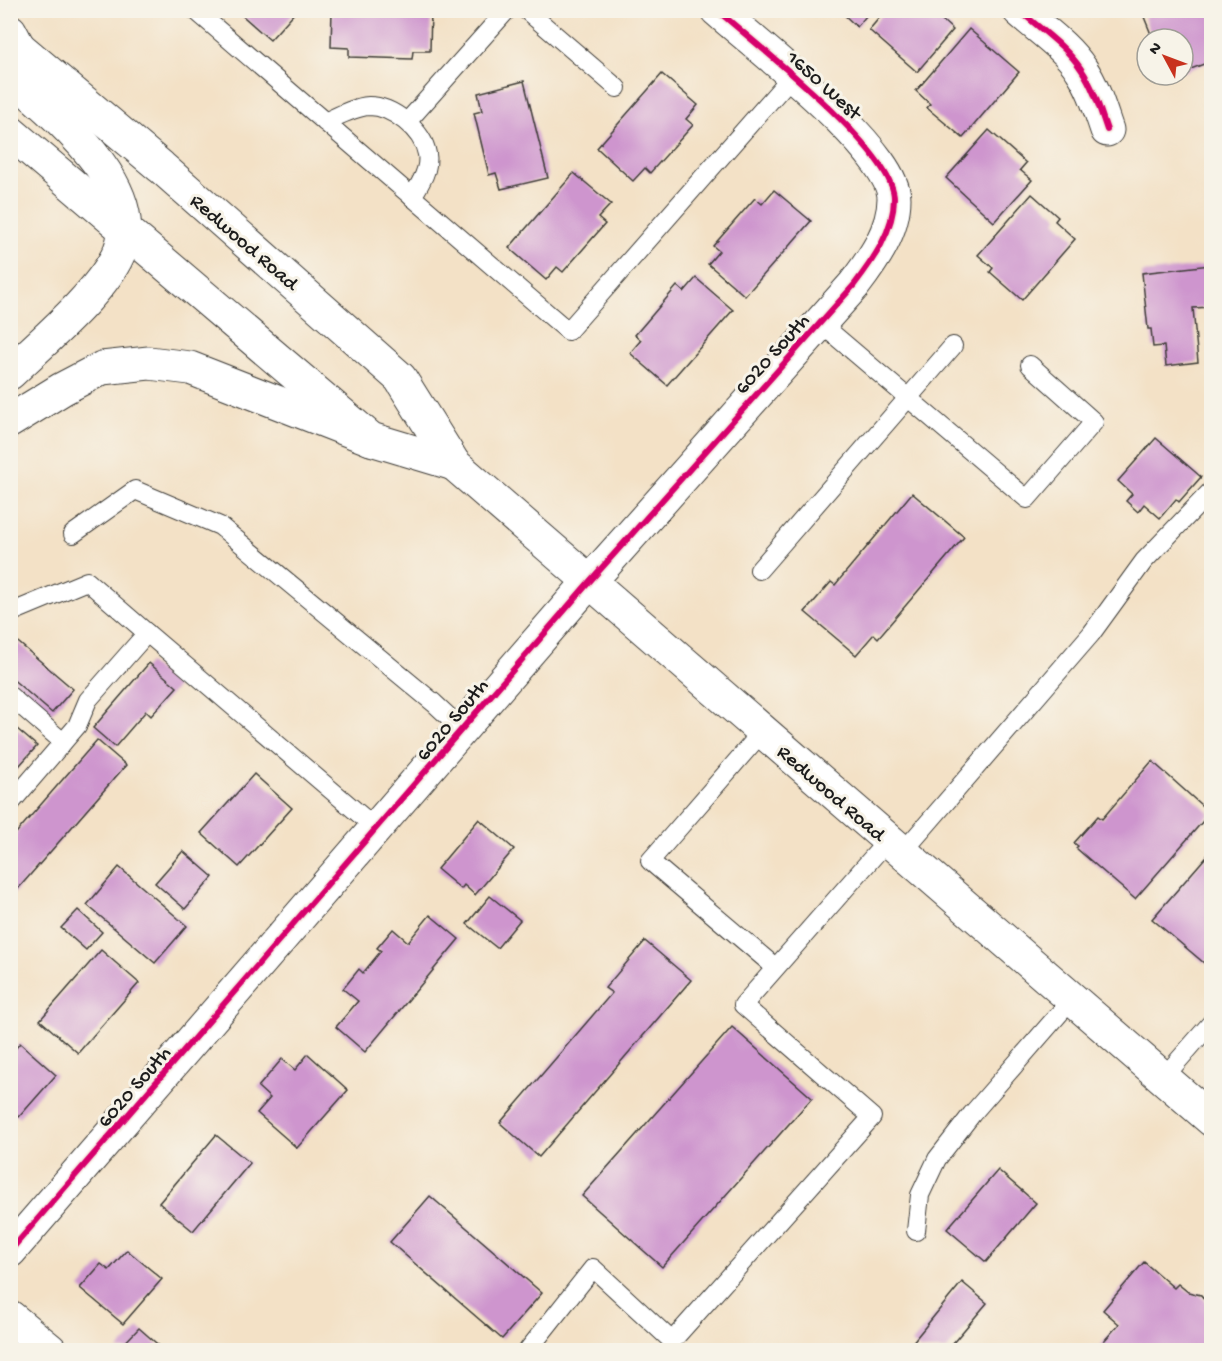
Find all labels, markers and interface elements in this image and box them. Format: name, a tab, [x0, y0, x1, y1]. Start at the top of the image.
north arrow	[1135, 27, 1195, 87]
text: N	[1146, 39, 1167, 60]
street label: 1650 West	[779, 46, 867, 128]
street label: Redwood Road	[183, 190, 303, 299]
street label: 6020 South	[731, 310, 816, 401]
street label: 6020 South	[412, 675, 495, 768]
street label: Redwood Road	[770, 741, 890, 850]
street label: 6020 South	[93, 1042, 178, 1134]

